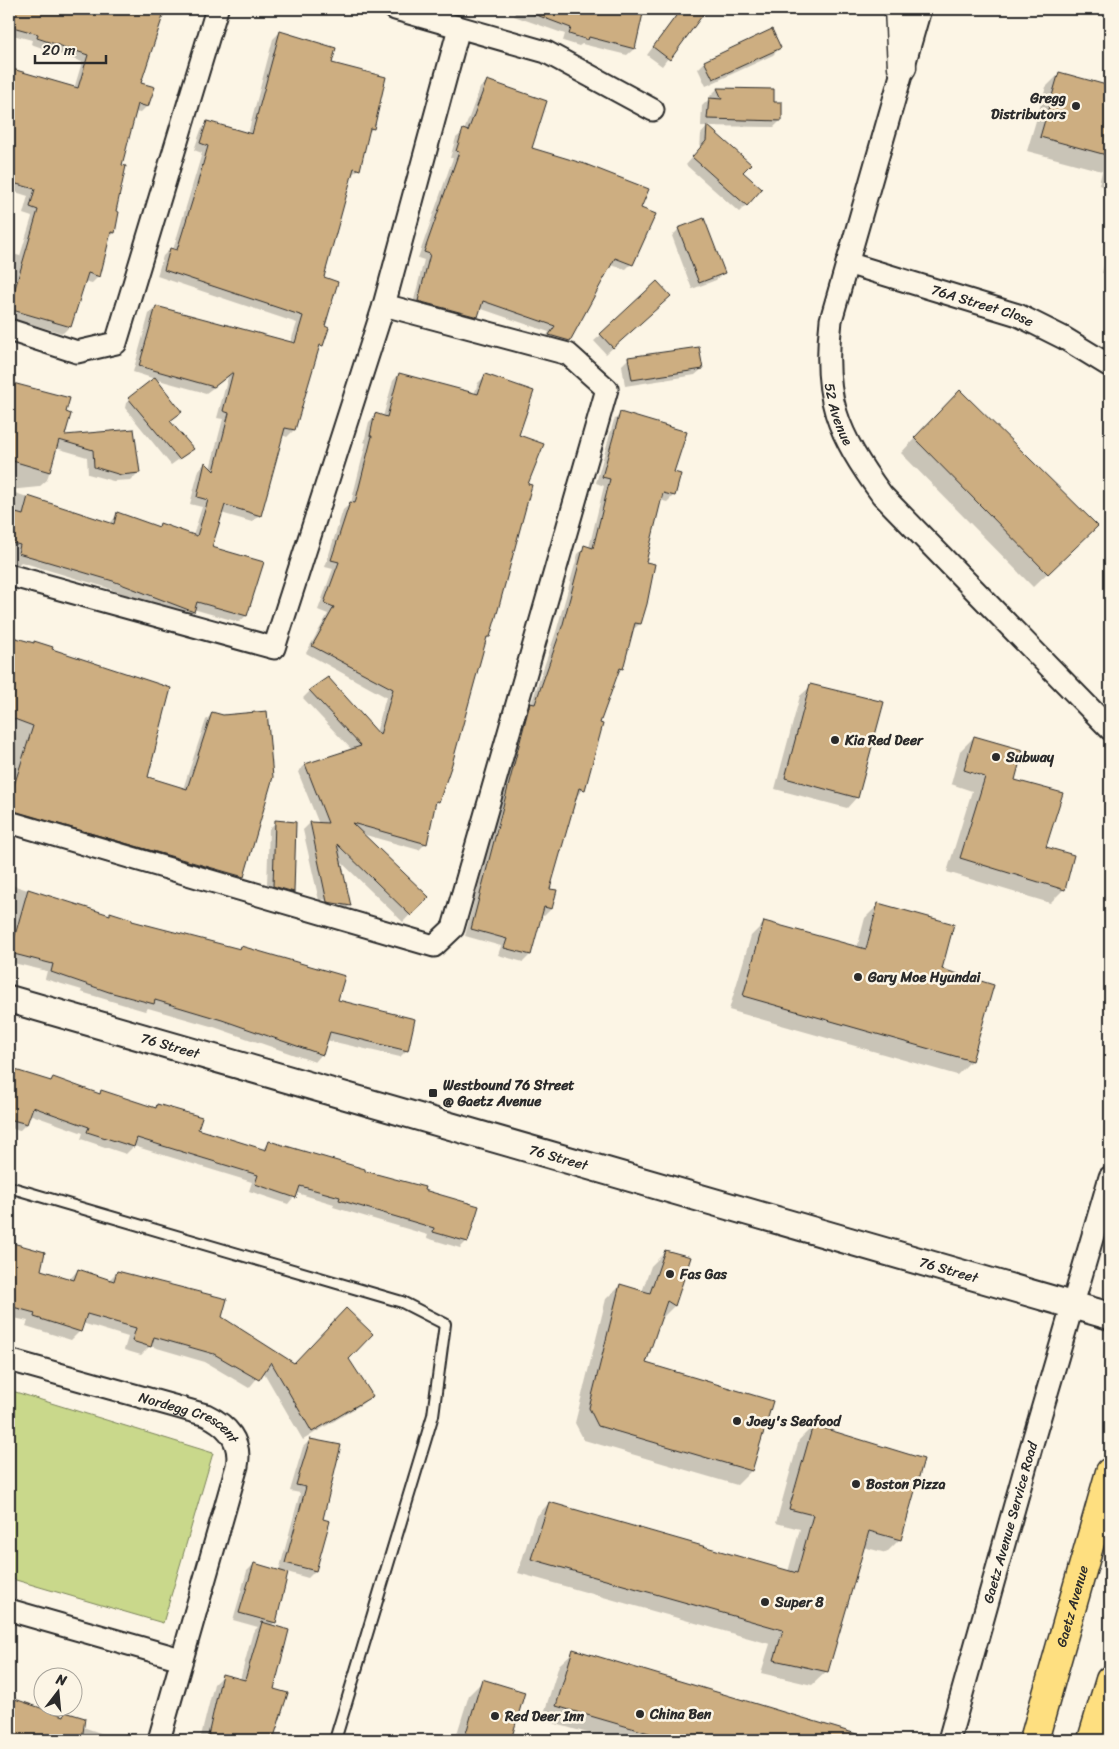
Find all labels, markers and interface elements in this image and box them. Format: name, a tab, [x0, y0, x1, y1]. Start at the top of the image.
scale bar	[35, 32, 106, 64]
text: 20 m	[42, 37, 76, 63]
place label: Gregg Distributors	[991, 86, 1067, 127]
marker: Gregg Distributors	[1070, 100, 1082, 112]
street label: 76A Street Close	[928, 277, 1038, 334]
street label: 52 Avenue	[817, 381, 860, 450]
place label: Kia Red Deer	[844, 728, 924, 753]
marker: Kia Red Deer	[829, 734, 841, 746]
place label: Subway	[1005, 745, 1055, 770]
marker: Subway	[990, 751, 1002, 763]
place label: Gary Moe Hyundai	[867, 965, 981, 990]
marker: Gary Moe Hyundai	[852, 971, 864, 983]
street label: 76 Street	[138, 1026, 204, 1067]
place label: Westbound 76 Street @ Gaetz Avenue	[443, 1073, 575, 1114]
marker: Westbound 76 Street @ Gaetz Avenue	[427, 1087, 439, 1099]
street label: 76 Street	[526, 1137, 592, 1178]
street label: 76 Street	[916, 1250, 982, 1291]
place label: Fas Gas	[679, 1262, 727, 1287]
marker: Fas Gas	[664, 1268, 676, 1280]
street label: Nordegg Crescent	[136, 1385, 246, 1449]
place label: Joey's Seafood	[746, 1409, 842, 1434]
marker: Joey's Seafood	[731, 1415, 743, 1427]
street label: Gaetz Avenue Service Road	[976, 1437, 1046, 1606]
place label: Boston Pizza	[866, 1472, 946, 1497]
marker: Boston Pizza	[850, 1478, 862, 1490]
street label: Gaetz Avenue	[1049, 1563, 1096, 1650]
place label: Super 8	[774, 1590, 824, 1615]
marker: Super 8	[759, 1596, 771, 1608]
north arrow	[32, 1666, 82, 1716]
text: N	[52, 1666, 70, 1693]
place label: China Ben	[649, 1702, 712, 1727]
place label: Red Deer Inn	[504, 1704, 585, 1729]
marker: China Ben	[634, 1708, 646, 1720]
marker: Red Deer Inn	[489, 1710, 501, 1722]

